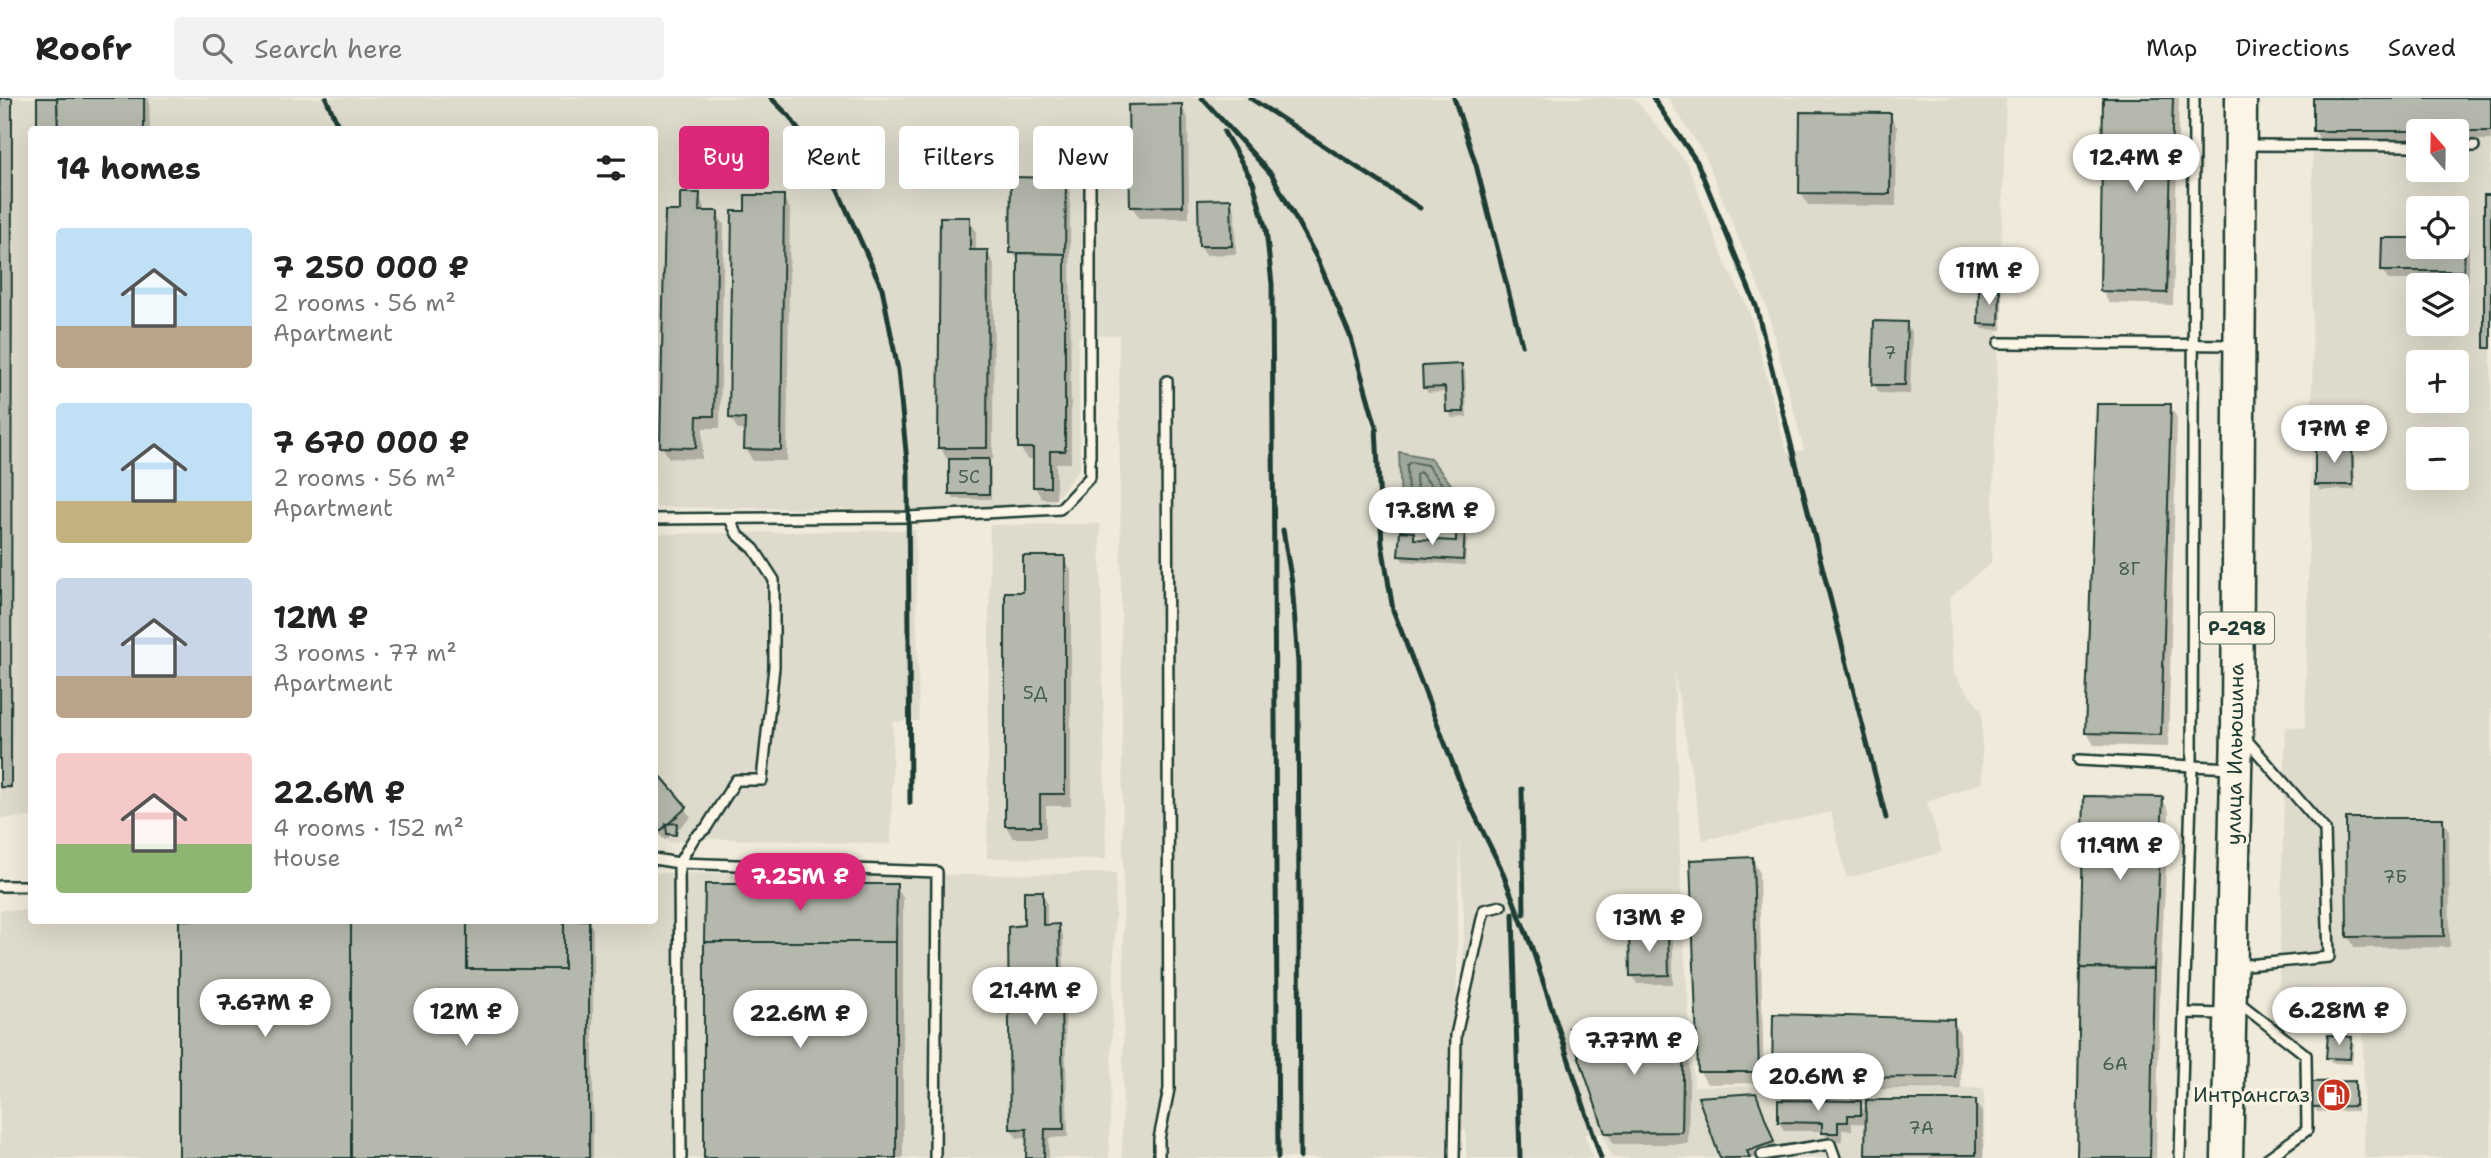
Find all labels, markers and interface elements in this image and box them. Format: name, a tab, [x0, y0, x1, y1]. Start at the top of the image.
search box	[174, 17, 664, 80]
text: Roofr	[35, 26, 132, 71]
icon: search	[198, 29, 236, 67]
text: Search here	[254, 31, 403, 66]
text: Map	[2146, 32, 2197, 64]
text: Directions	[2235, 32, 2350, 64]
text: Saved	[2388, 32, 2456, 64]
north arrow	[2406, 119, 2469, 182]
map controls	[2406, 119, 2469, 490]
chip: Buy	[679, 126, 769, 189]
chip: Rent	[783, 126, 885, 189]
chip: Filters	[899, 126, 1019, 189]
chip: New	[1033, 126, 1133, 189]
pin: 12.4M ₽	[2071, 134, 2201, 194]
text: 12.4M ₽	[2089, 142, 2183, 172]
text: 14 homes	[56, 148, 201, 189]
icon: filters	[592, 149, 630, 187]
button: locate	[2406, 196, 2469, 259]
text: 7 250 000 ₽	[273, 247, 469, 288]
pin: 11M ₽	[1940, 248, 2038, 307]
text: 11M ₽	[1955, 255, 2023, 285]
icon: home	[112, 256, 196, 340]
button: layers	[2406, 273, 2469, 336]
text: 2 rooms · 56 m²	[273, 288, 456, 318]
text: Apartment	[273, 318, 393, 348]
house number: 7	[1884, 341, 1896, 365]
button: +	[2406, 350, 2469, 413]
pin: 17M ₽	[2285, 406, 2383, 465]
text: 17M ₽	[2297, 413, 2371, 443]
text: 7 670 000 ₽	[273, 422, 470, 463]
button: −	[2406, 427, 2469, 490]
icon: home	[112, 431, 196, 515]
text: 2 rooms · 56 m²	[273, 463, 456, 493]
house number: 5С	[958, 465, 980, 489]
pin: 17.8M ₽	[1367, 488, 1497, 547]
text: Apartment	[273, 493, 393, 523]
text: 17.8M ₽	[1385, 495, 1479, 525]
house number: 8Г	[2118, 557, 2141, 581]
text: 12M ₽	[273, 597, 369, 638]
icon: home	[112, 606, 196, 690]
road number: Р-298	[2200, 612, 2274, 643]
text: 3 rooms · 77 m²	[273, 638, 457, 668]
street label: улица Ильюшина	[2219, 662, 2251, 846]
text: Apartment	[273, 668, 393, 698]
house number: 5Д	[1023, 681, 1048, 705]
text: 22.6M ₽	[273, 772, 405, 813]
icon: home	[112, 781, 196, 865]
text: 4 rooms · 152 m²	[273, 813, 464, 843]
pin: 11.9M ₽	[2055, 822, 2185, 882]
text: 11.9M ₽	[2077, 830, 2163, 860]
text: House	[273, 843, 341, 873]
pin: 7.25M ₽	[735, 854, 865, 913]
text: 7.25M ₽	[751, 861, 849, 891]
house number: 7Б	[2383, 865, 2407, 889]
pin: 13M ₽	[1600, 894, 1698, 954]
text: 13M ₽	[1612, 902, 1686, 932]
pin: 21.4M ₽	[970, 968, 1100, 1027]
text: 21.4M ₽	[988, 975, 1082, 1005]
pin: 7.67M ₽	[200, 979, 330, 1039]
text: 7.67M ₽	[216, 987, 314, 1017]
pin: 12M ₽	[417, 988, 515, 1048]
pin: 6.28M ₽	[2274, 988, 2404, 1047]
pin: 22.6M ₽	[735, 990, 865, 1050]
text: 6.28M ₽	[2288, 995, 2390, 1025]
text: 12M ₽	[429, 996, 503, 1026]
text: 22.6M ₽	[749, 998, 851, 1028]
pin: 7.77M ₽	[1569, 1018, 1699, 1077]
text: 7.77M ₽	[1585, 1025, 1683, 1055]
house number: 6А	[2102, 1052, 2128, 1076]
pin: 20.6M ₽	[1753, 1054, 1883, 1113]
text: 20.6M ₽	[1768, 1061, 1868, 1091]
fuel station icon: Интрансгаз	[2315, 1076, 2353, 1114]
place label: Интрансгаз	[2193, 1081, 2310, 1109]
house number: 7А	[1908, 1116, 1934, 1140]

